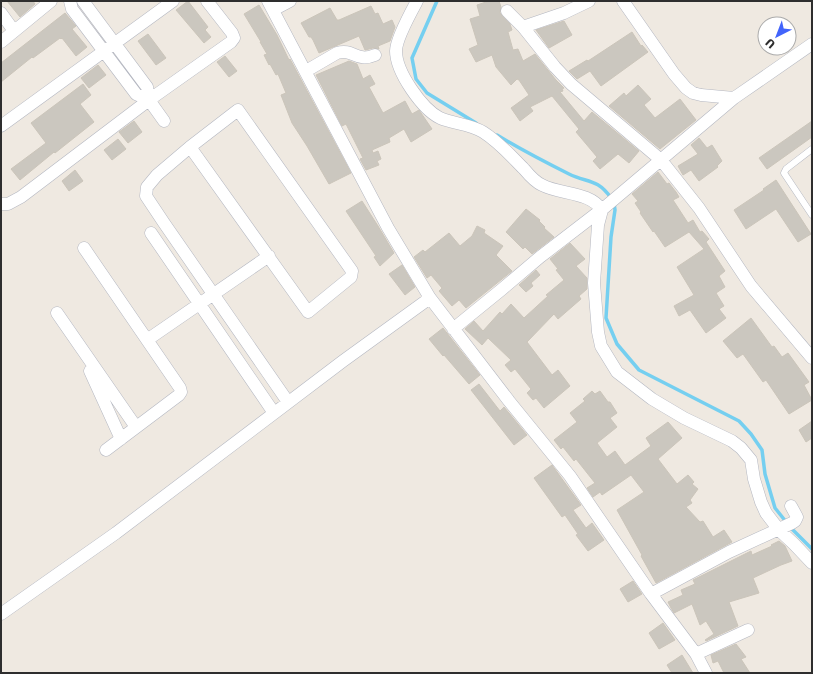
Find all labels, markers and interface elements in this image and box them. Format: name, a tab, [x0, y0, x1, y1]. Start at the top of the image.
north arrow	[757, 16, 797, 56]
text: U	[763, 35, 778, 51]

